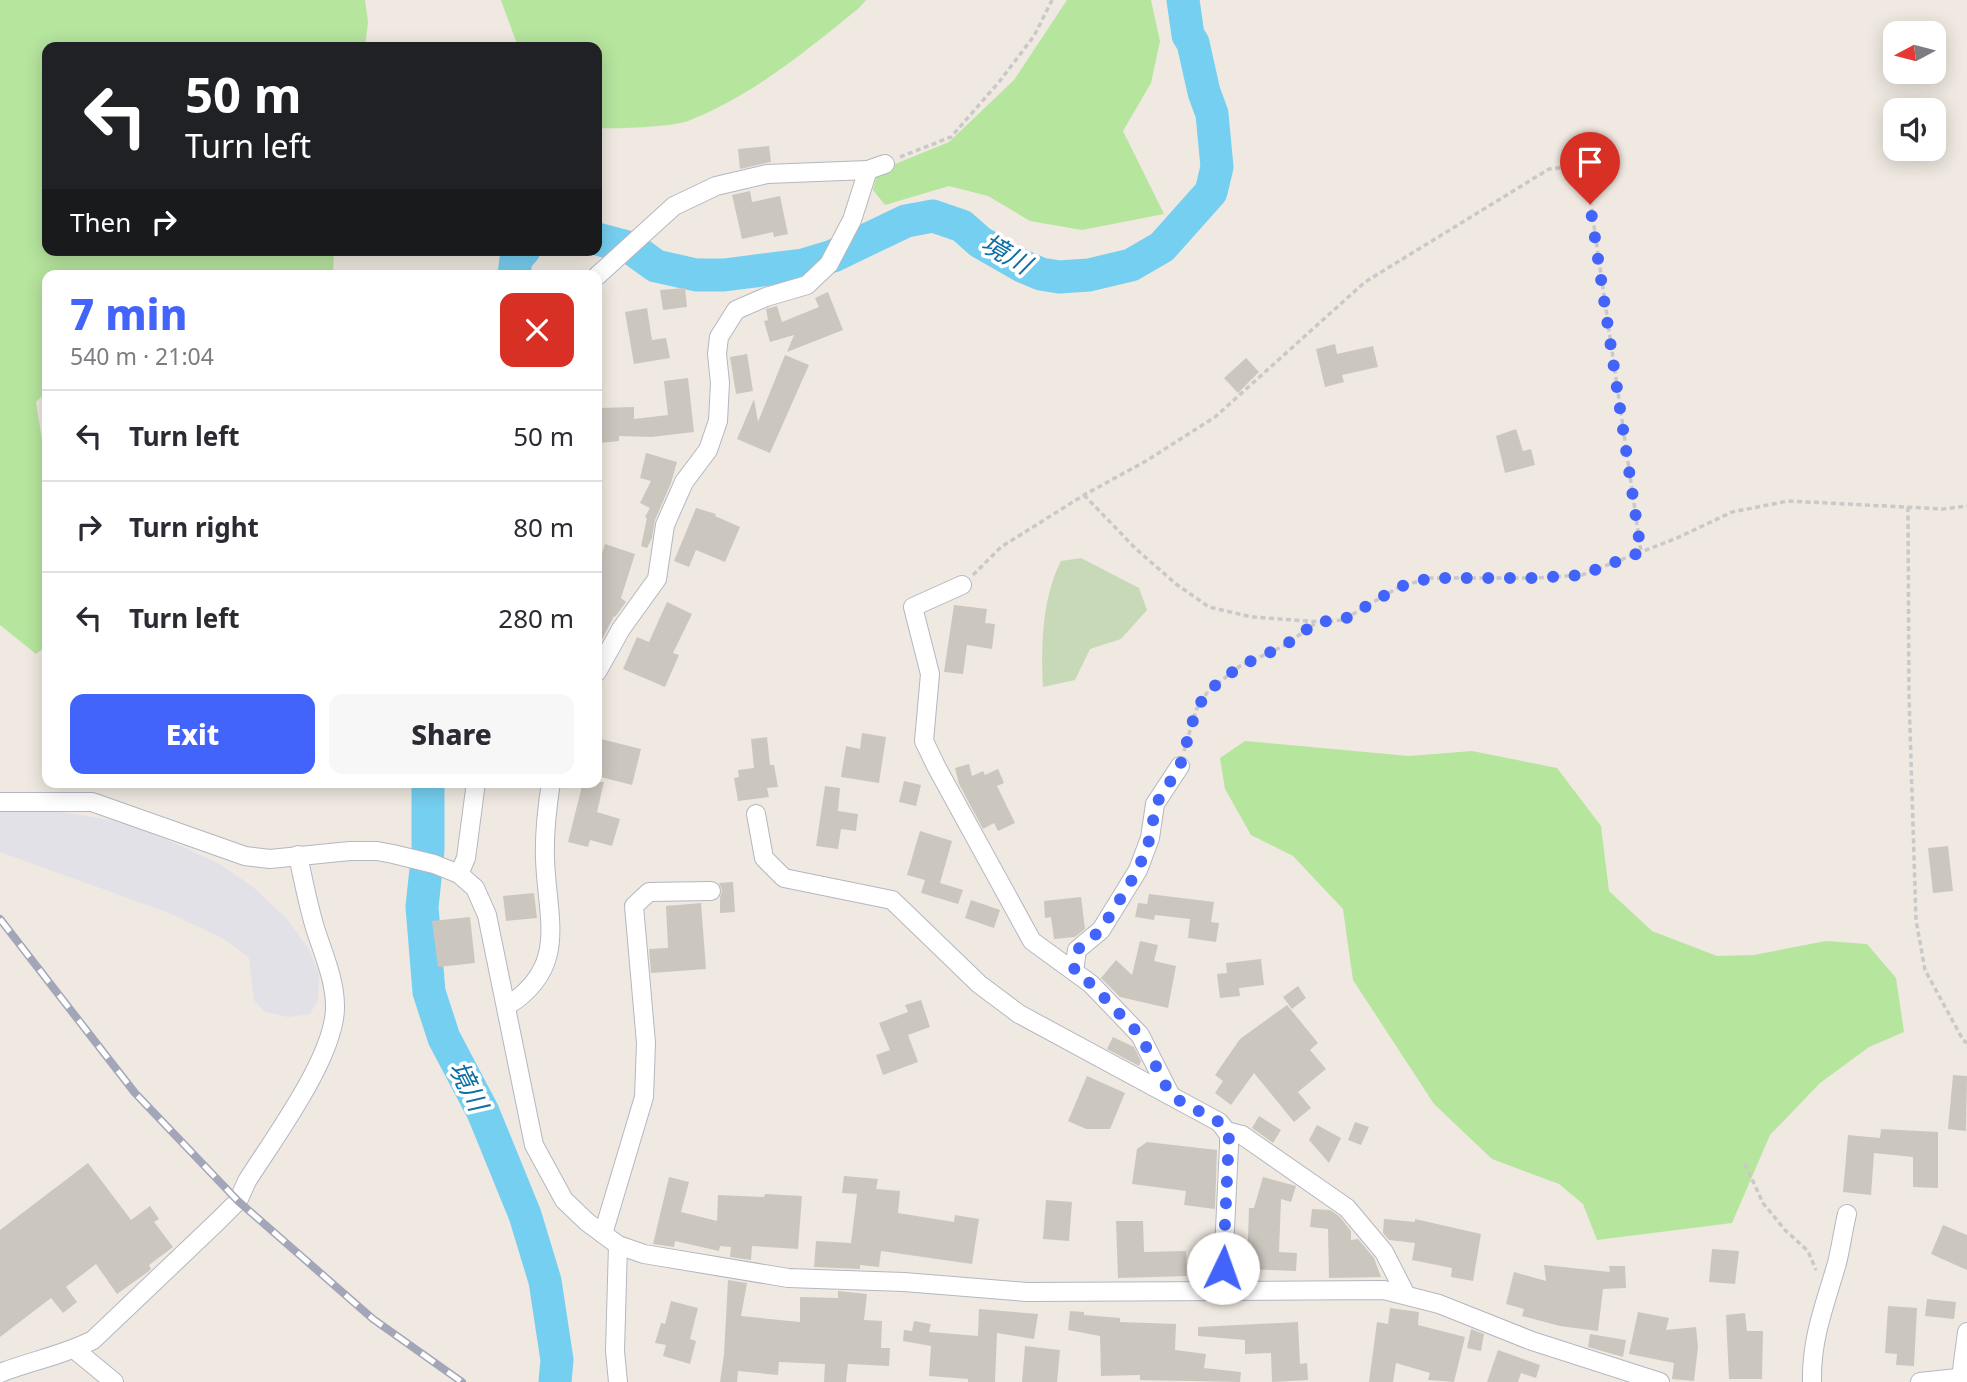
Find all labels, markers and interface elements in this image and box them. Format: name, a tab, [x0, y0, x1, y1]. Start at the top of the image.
north arrow	[1883, 21, 1946, 84]
map controls	[1883, 21, 1946, 161]
text: 50 m	[185, 61, 302, 127]
icon: left	[70, 70, 161, 161]
button: sound	[1883, 98, 1946, 161]
text: Turn left	[185, 124, 311, 167]
pin	[1560, 132, 1620, 204]
icon: arrive	[1571, 143, 1609, 181]
icon: right	[145, 203, 183, 241]
text: Then	[70, 204, 131, 240]
water label: 境川	[975, 225, 1041, 283]
text: 7 min	[70, 285, 187, 342]
button: close	[500, 293, 574, 367]
text: 540 m · 21:04	[70, 340, 214, 372]
icon: left	[70, 417, 108, 455]
text: Turn left	[129, 418, 240, 454]
text: 50 m	[513, 418, 574, 454]
icon: right	[70, 508, 108, 546]
text: Turn right	[129, 509, 259, 545]
text: 80 m	[513, 509, 574, 545]
icon: left	[70, 599, 108, 637]
text: Turn left	[129, 600, 240, 636]
text: 280 m	[498, 600, 574, 636]
button: Exit	[70, 694, 315, 774]
button: Share	[329, 694, 574, 774]
water label: 境川	[441, 1054, 498, 1120]
position arrow	[1186, 1231, 1260, 1305]

